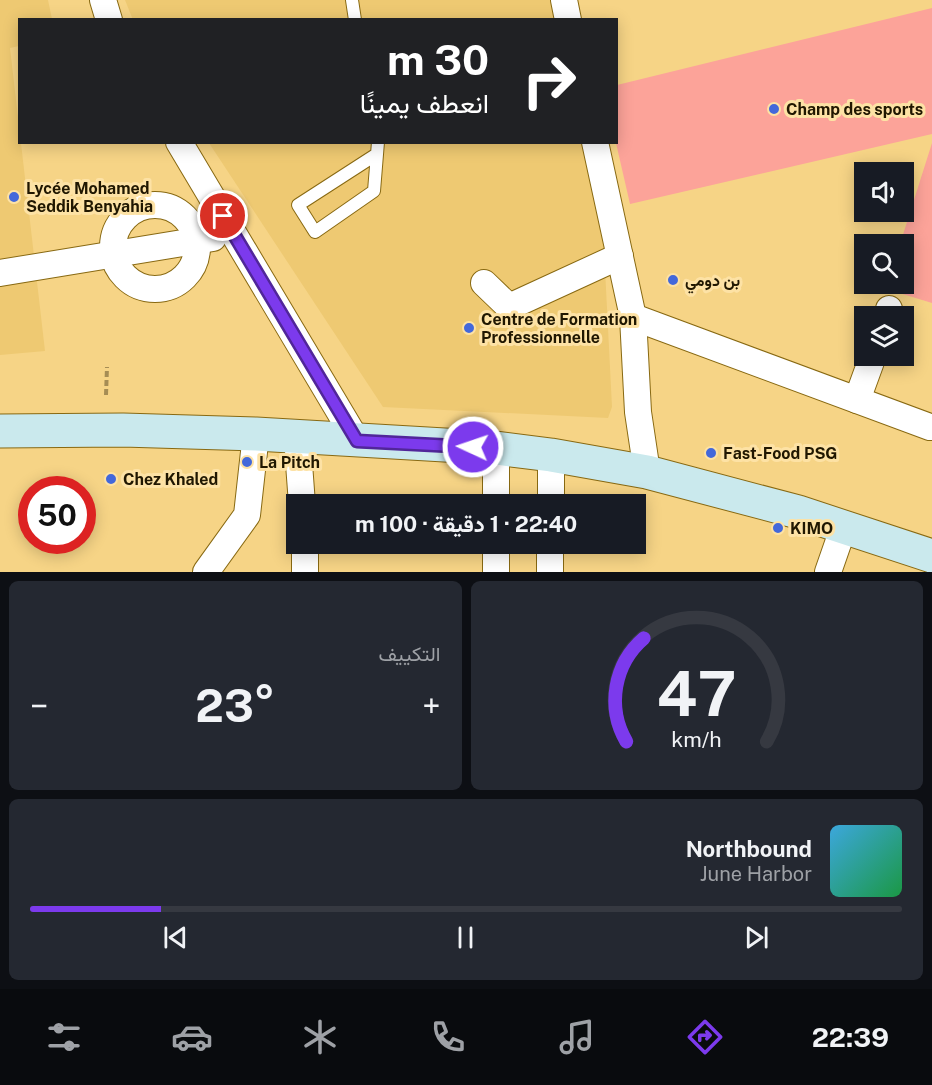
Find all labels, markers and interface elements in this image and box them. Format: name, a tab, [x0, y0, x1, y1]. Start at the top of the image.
text: 30 m	[387, 35, 489, 84]
icon: right	[510, 42, 588, 120]
text: انعطف يمينًا	[360, 87, 489, 119]
place label: Champ des sports	[786, 100, 923, 119]
marker: Champ des sports	[767, 102, 781, 116]
map controls	[854, 162, 914, 366]
button: sound	[854, 162, 914, 222]
place label: Lycée Mohamed Seddik Benyahia	[26, 179, 153, 216]
marker: Lycée Mohamed Seddik Benyahia	[7, 190, 21, 204]
pin	[197, 190, 248, 241]
icon: arrive	[206, 199, 239, 232]
button: search	[854, 234, 914, 294]
place label: بن دومي	[685, 271, 740, 294]
marker: بن دومي	[666, 273, 680, 287]
button: layers	[854, 306, 914, 366]
place label: Centre de Formation Professionnelle	[481, 310, 637, 347]
marker: Centre de Formation Professionnelle	[462, 321, 476, 335]
position arrow	[441, 415, 505, 479]
place label: Fast-Food PSG	[723, 444, 838, 463]
marker: Fast-Food PSG	[704, 446, 718, 460]
place label: La Pitch	[259, 453, 320, 472]
marker: La Pitch	[240, 455, 254, 469]
place label: Chez Khaled	[123, 470, 218, 489]
marker: Chez Khaled	[104, 472, 118, 486]
speed limit sign: 50	[18, 476, 96, 554]
text: 22:40 · 1 دقيقة · 100 m	[355, 511, 577, 537]
place label: KIMO	[790, 519, 833, 538]
marker: KIMO	[771, 521, 785, 535]
text: التكييف	[378, 642, 441, 666]
text: 47	[657, 657, 737, 730]
text: 23°	[195, 679, 275, 732]
text: −	[30, 687, 48, 725]
text: +	[422, 687, 441, 725]
text: km/h	[672, 728, 722, 753]
text: Northbound	[686, 836, 812, 862]
text: June Harbor	[700, 862, 812, 886]
icon: previous	[159, 921, 192, 954]
icon: pause	[449, 921, 482, 954]
icon: next	[740, 921, 773, 954]
icon: filters	[43, 1016, 85, 1058]
icon: car	[171, 1016, 213, 1058]
icon: climate	[299, 1016, 341, 1058]
icon: phone	[427, 1016, 469, 1058]
icon: music	[556, 1016, 598, 1058]
icon: directions	[684, 1016, 726, 1058]
text: 22:39	[812, 1021, 889, 1053]

